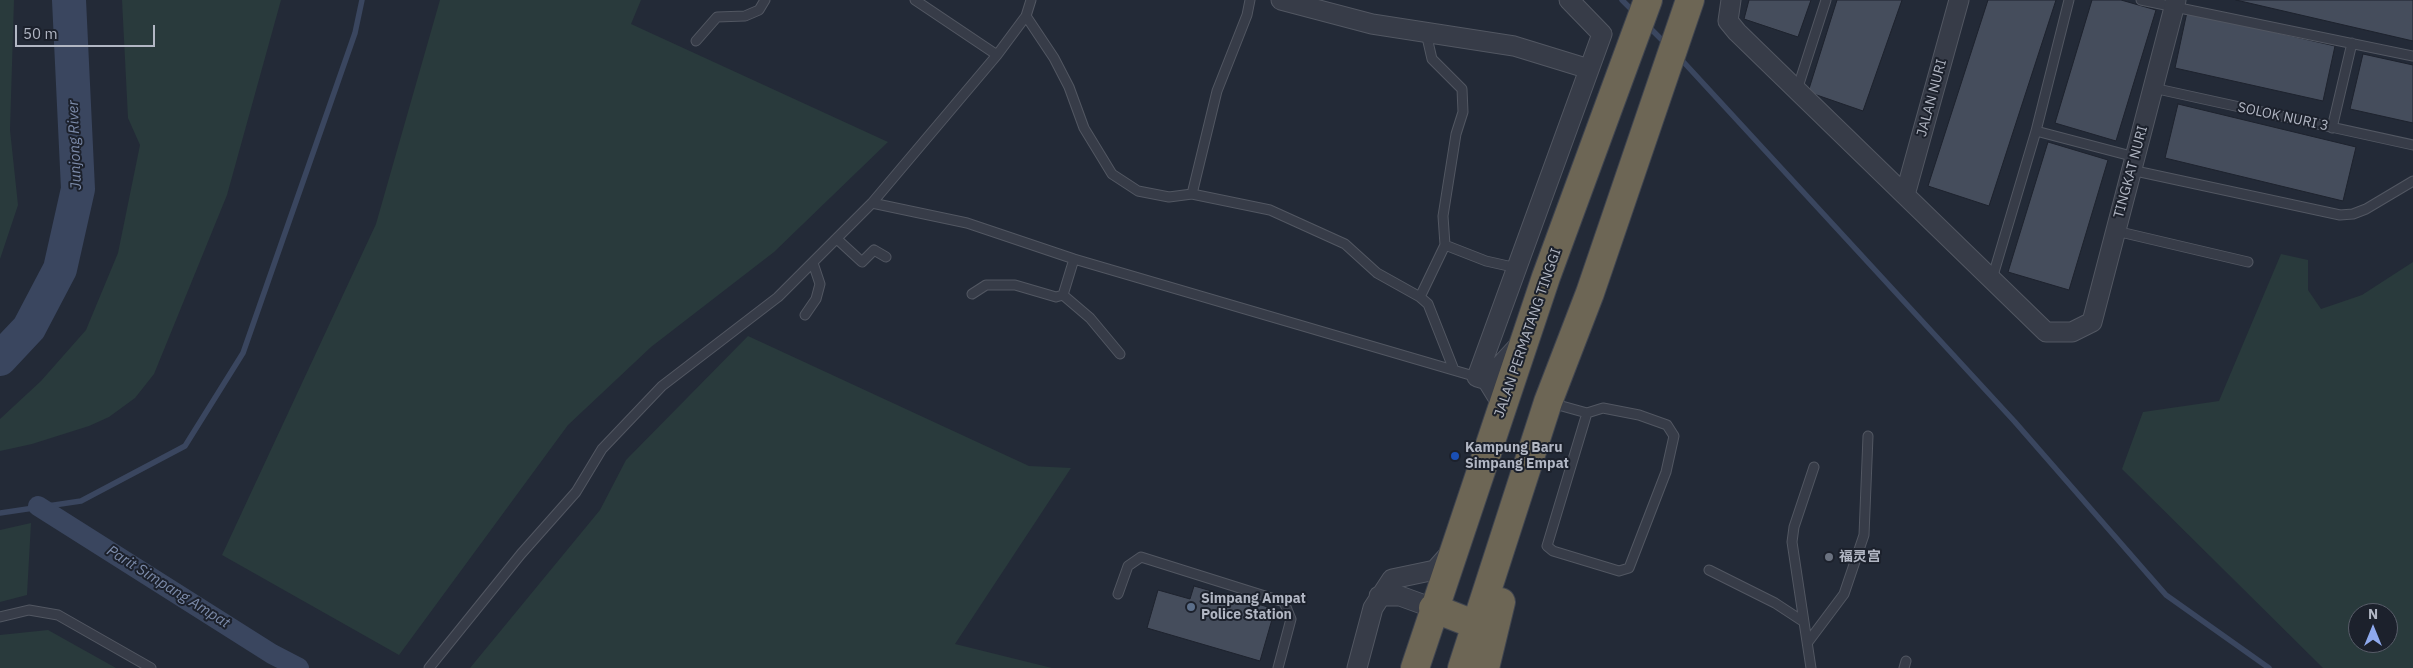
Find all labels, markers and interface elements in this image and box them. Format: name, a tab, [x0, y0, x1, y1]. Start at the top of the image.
scale bar	[18, 15, 158, 47]
text: 50 m	[23, 24, 58, 43]
street label: JALAN NURI	[1914, 57, 1950, 139]
street label: SOLOK NURI 3	[2236, 99, 2330, 135]
water label: Junjong River	[64, 100, 86, 190]
street label: TINGKAT NURI	[2111, 124, 2151, 220]
street label: JALAN PERMATANG TINGGI	[1491, 246, 1565, 420]
place label: Kampung Baru Simpang Empat	[1465, 440, 1569, 472]
marker: Kampung Baru Simpang Empat	[1449, 450, 1461, 462]
water label: Parit Simpang Ampat	[103, 542, 233, 632]
place label: 福灵宫	[1839, 549, 1881, 565]
marker: 福灵宫	[1823, 551, 1835, 563]
place label: Simpang Ampat Police Station	[1201, 591, 1306, 624]
marker: Simpang Ampat Police Station	[1185, 601, 1197, 613]
north arrow	[2348, 603, 2398, 653]
text: N	[2368, 605, 2378, 623]

